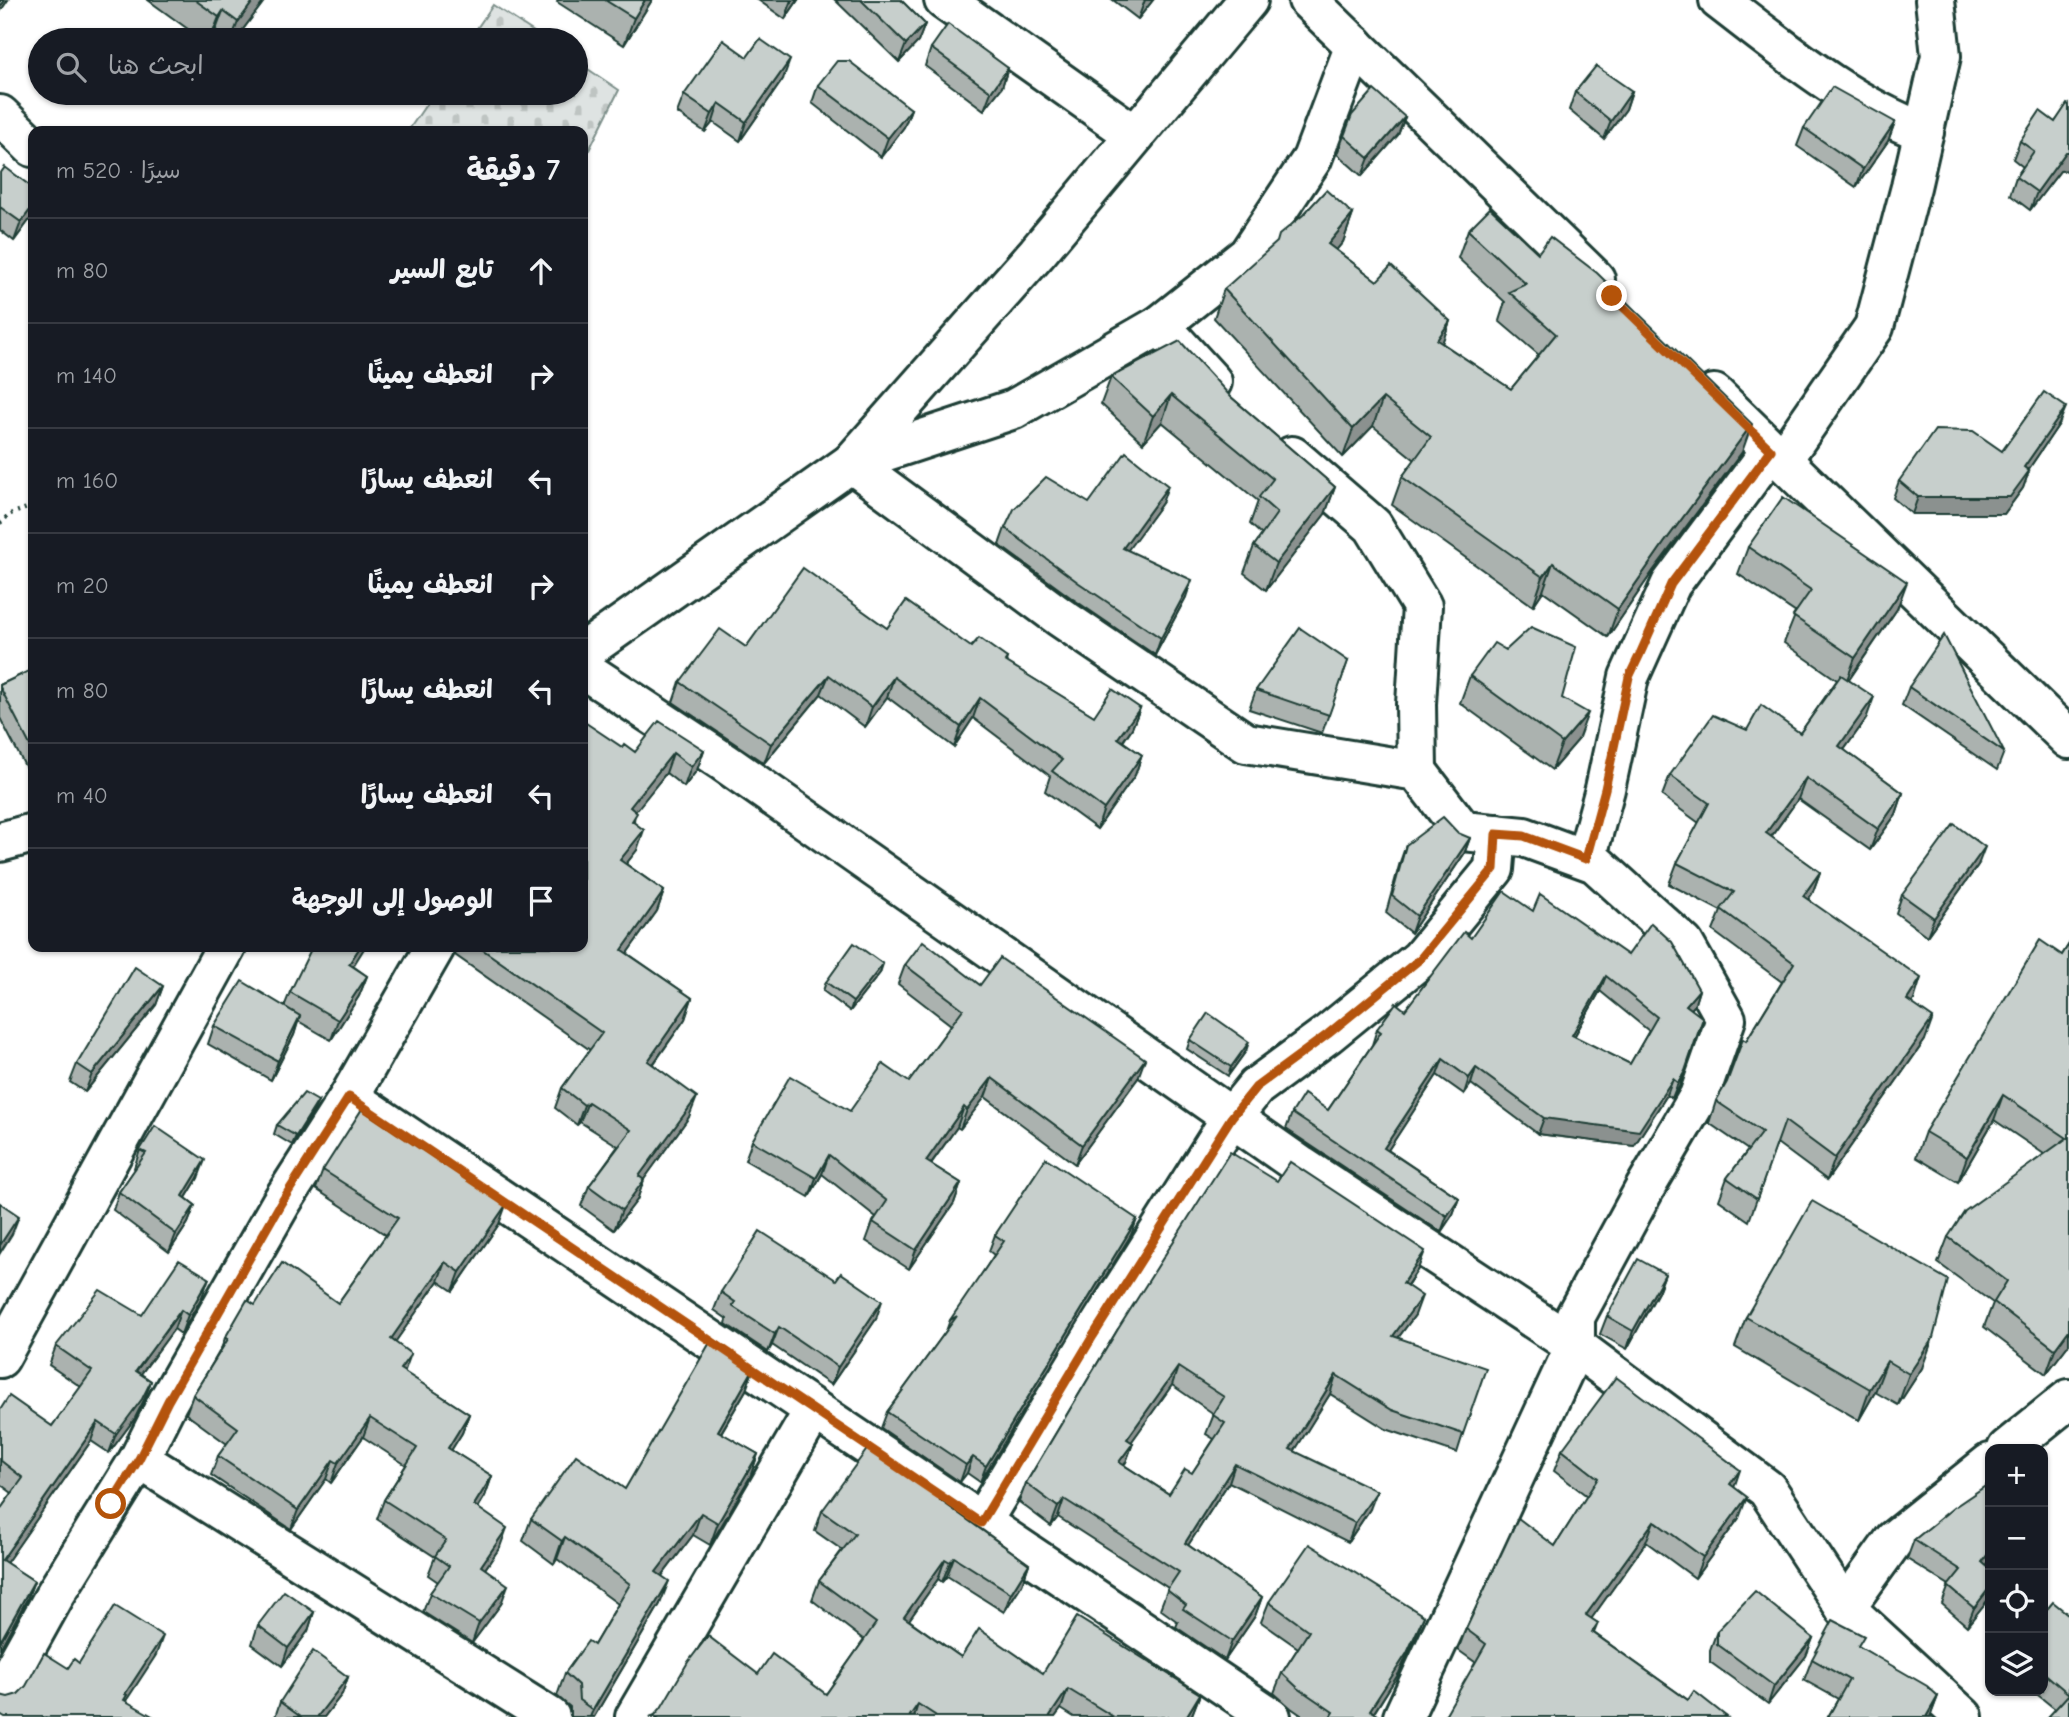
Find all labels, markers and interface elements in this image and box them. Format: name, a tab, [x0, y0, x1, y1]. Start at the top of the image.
search box	[28, 28, 588, 105]
icon: search	[52, 48, 90, 86]
text: ابحث هنا	[108, 51, 204, 81]
text: 7 دقيقة	[467, 153, 560, 188]
text: سيرًا · 520 m	[56, 157, 181, 184]
icon: ahead	[522, 252, 560, 290]
text: تابع السير	[391, 255, 493, 285]
text: 80 m	[56, 257, 109, 284]
route end	[1596, 280, 1627, 311]
icon: right	[522, 357, 560, 395]
text: انعطف يمينًا	[368, 360, 493, 390]
text: 140 m	[56, 362, 117, 389]
icon: left	[522, 462, 560, 500]
text: انعطف يسارًا	[361, 465, 493, 495]
text: 160 m	[56, 467, 118, 494]
icon: right	[522, 567, 560, 605]
text: انعطف يمينًا	[368, 570, 493, 600]
text: 20 m	[56, 572, 109, 599]
icon: left	[522, 672, 560, 710]
text: انعطف يسارًا	[361, 675, 493, 705]
text: 80 m	[56, 677, 109, 704]
icon: left	[522, 777, 560, 815]
text: انعطف يسارًا	[361, 780, 493, 810]
text: 40 m	[56, 782, 108, 809]
icon: arrive	[522, 882, 560, 920]
text: الوصول إلى الوجهة	[292, 885, 493, 915]
map controls	[1985, 1444, 2048, 1696]
button: +	[1985, 1444, 2048, 1507]
route start	[95, 1488, 126, 1519]
button: −	[1985, 1507, 2048, 1570]
button: locate	[1985, 1570, 2048, 1633]
button: layers	[1985, 1633, 2048, 1696]

